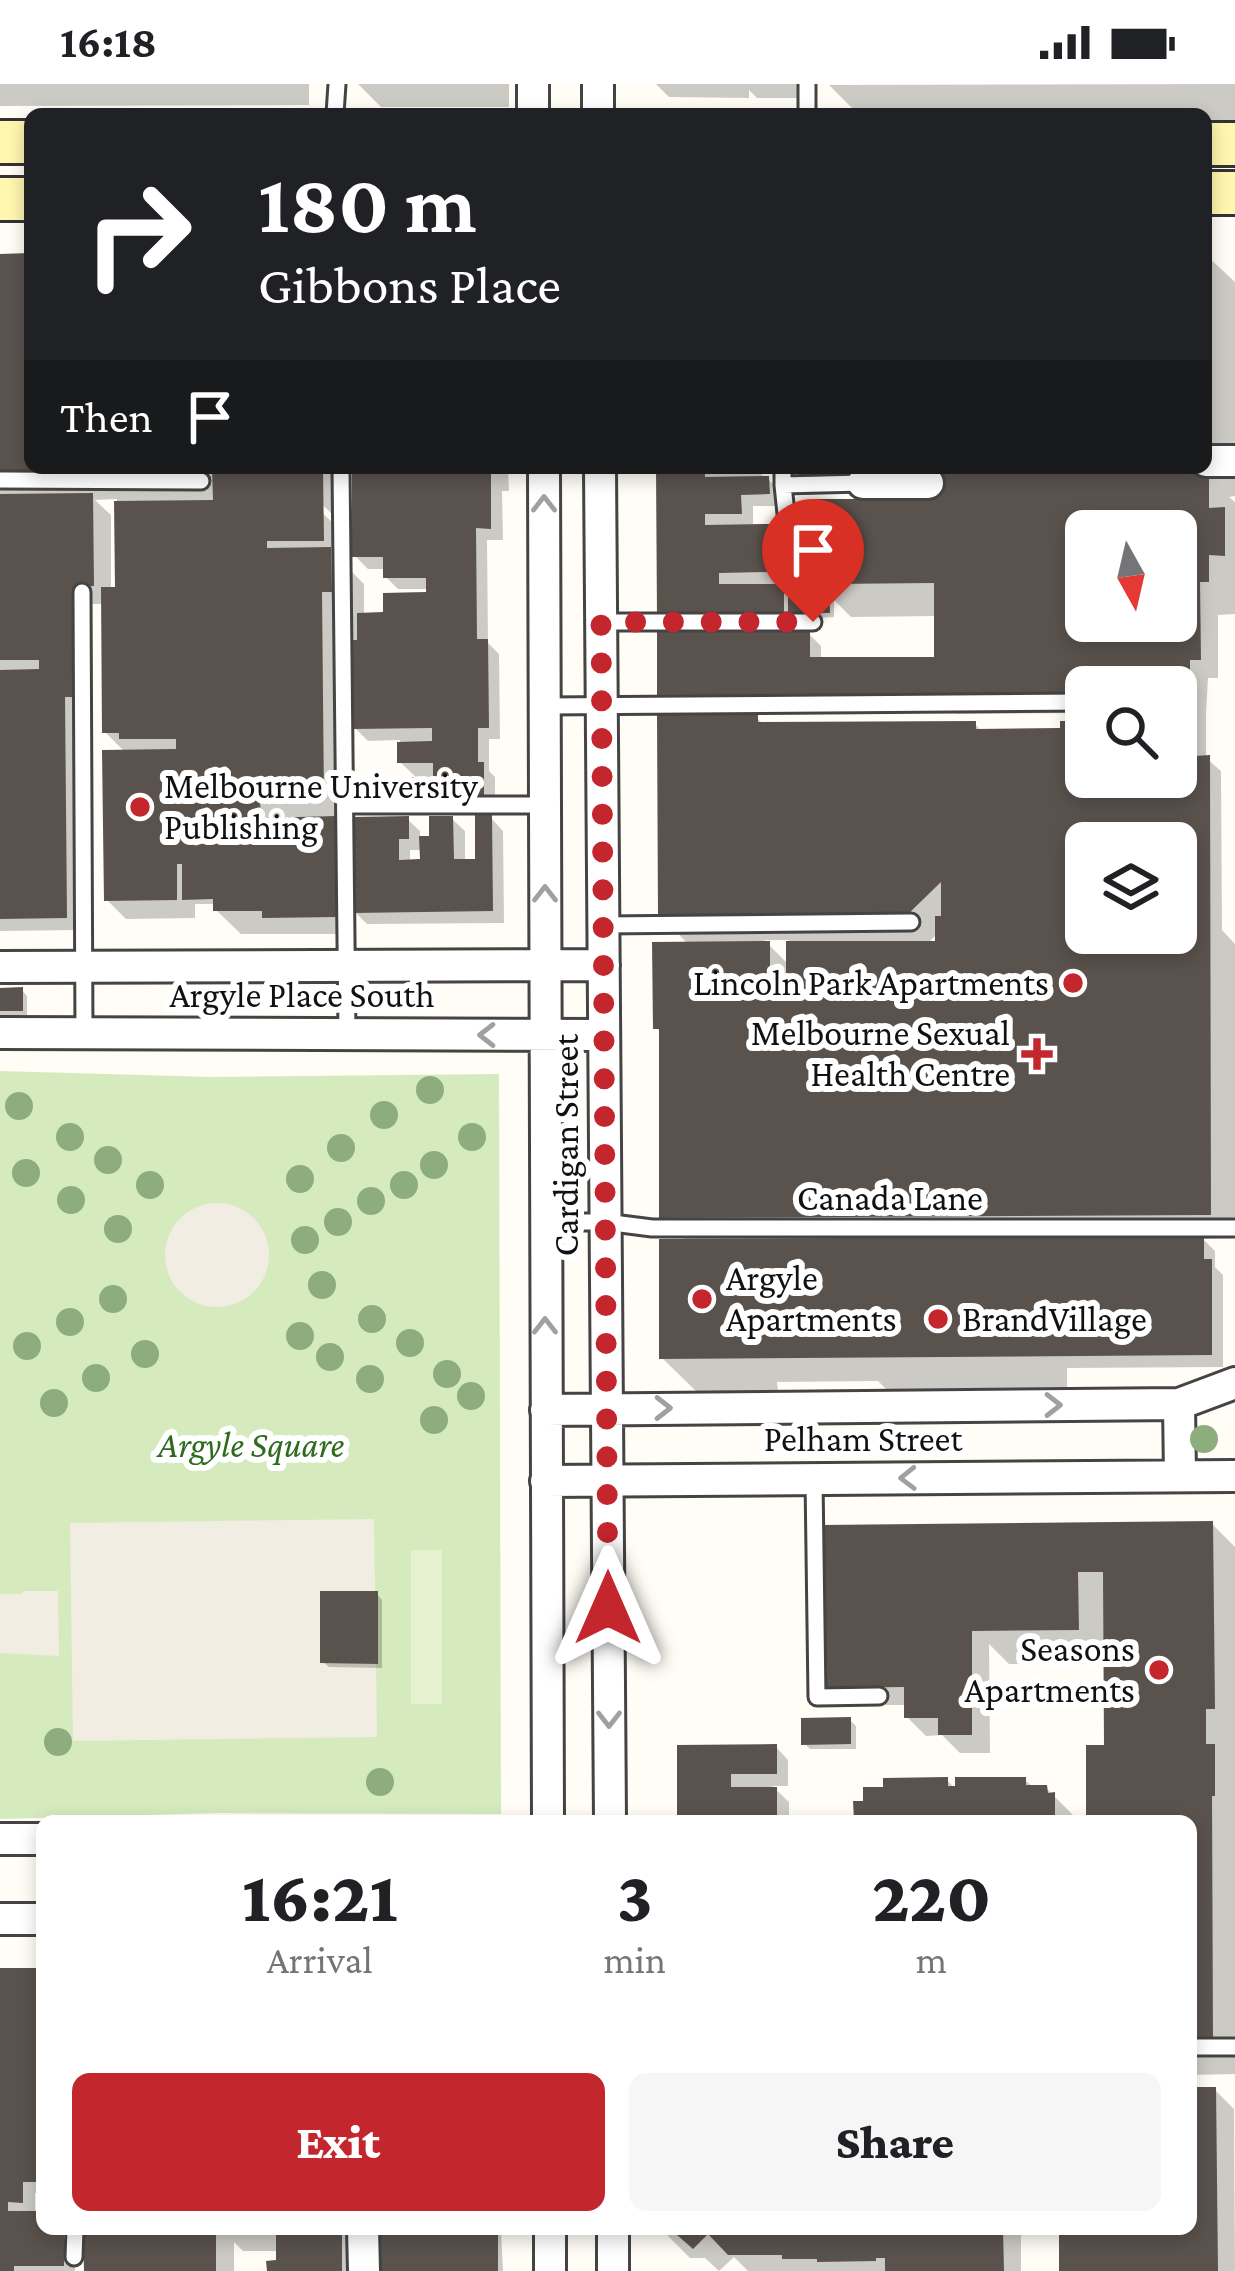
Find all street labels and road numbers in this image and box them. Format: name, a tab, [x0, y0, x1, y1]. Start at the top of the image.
street label: Argyle Place South	[169, 975, 435, 1015]
street label: Cardigan Street	[546, 1033, 586, 1256]
street label: Canada Lane	[797, 1178, 983, 1218]
street label: Pelham Street	[764, 1419, 963, 1459]

